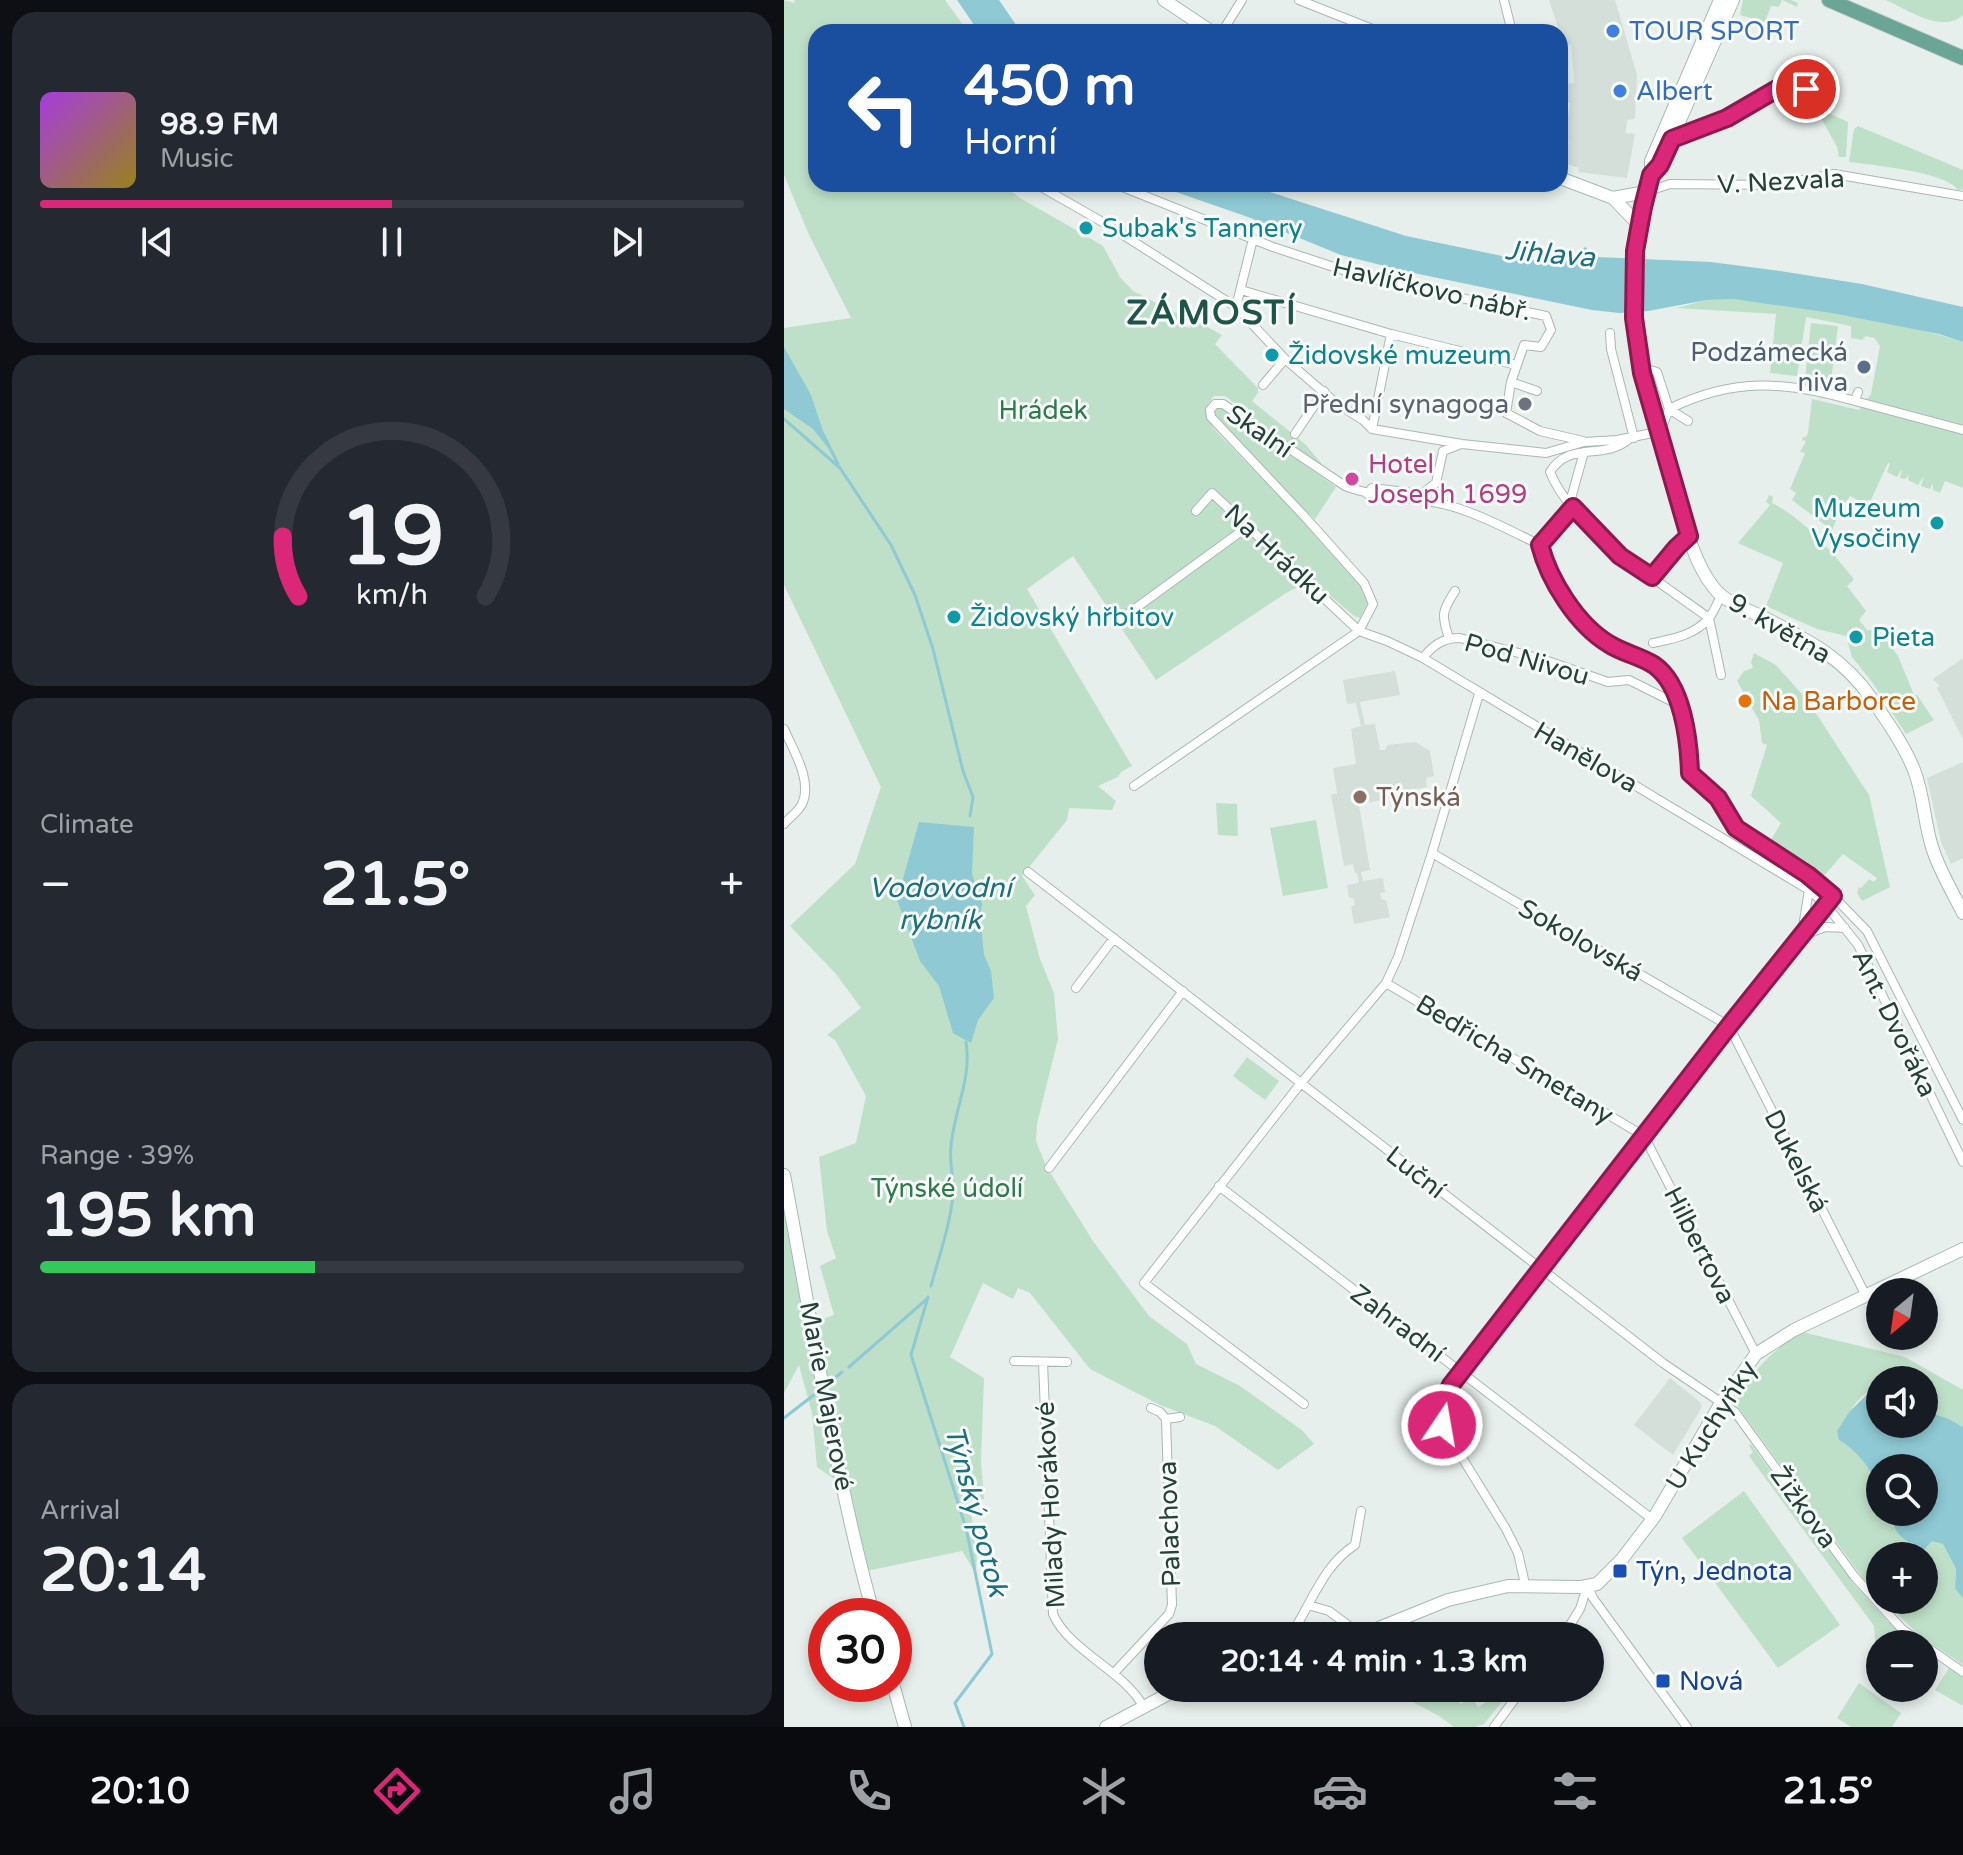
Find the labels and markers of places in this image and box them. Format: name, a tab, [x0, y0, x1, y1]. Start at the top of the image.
place label: TOUR SPORT	[1629, 16, 1799, 47]
marker: TOUR SPORT	[1604, 22, 1622, 40]
pin	[1772, 55, 1840, 123]
place label: Albert	[1636, 76, 1713, 107]
marker: Albert	[1611, 82, 1629, 100]
place label: Subak's Tannery	[1102, 213, 1303, 244]
marker: Subak's Tannery	[1077, 219, 1095, 237]
place label: Podzámecká niva	[1690, 337, 1848, 398]
place label: Židovské muzeum	[1288, 340, 1512, 371]
marker: Židovské muzeum	[1263, 346, 1281, 364]
marker: Podzámecká niva	[1855, 358, 1873, 376]
place label: Přední synagoga	[1302, 389, 1509, 420]
marker: Přední synagoga	[1516, 395, 1534, 413]
place label: Hotel Joseph 1699	[1368, 449, 1527, 510]
marker: Hotel Joseph 1699	[1343, 470, 1361, 488]
place label: Muzeum Vysočiny	[1811, 493, 1921, 554]
marker: Muzeum Vysočiny	[1928, 514, 1946, 532]
place label: Židovský hřbitov	[970, 602, 1174, 633]
marker: Židovský hřbitov	[945, 608, 963, 626]
place label: Pieta	[1872, 622, 1935, 653]
marker: Pieta	[1847, 628, 1865, 646]
place label: Na Barborce	[1761, 686, 1916, 717]
marker: Na Barborce	[1736, 692, 1754, 710]
place label: Týnská	[1376, 782, 1461, 813]
marker: Týnská	[1351, 788, 1369, 806]
place label: Týn, Jednota	[1636, 1556, 1793, 1587]
marker: Týn, Jednota	[1611, 1562, 1629, 1580]
place label: Nová	[1679, 1666, 1743, 1697]
marker: Nová	[1654, 1672, 1672, 1690]

